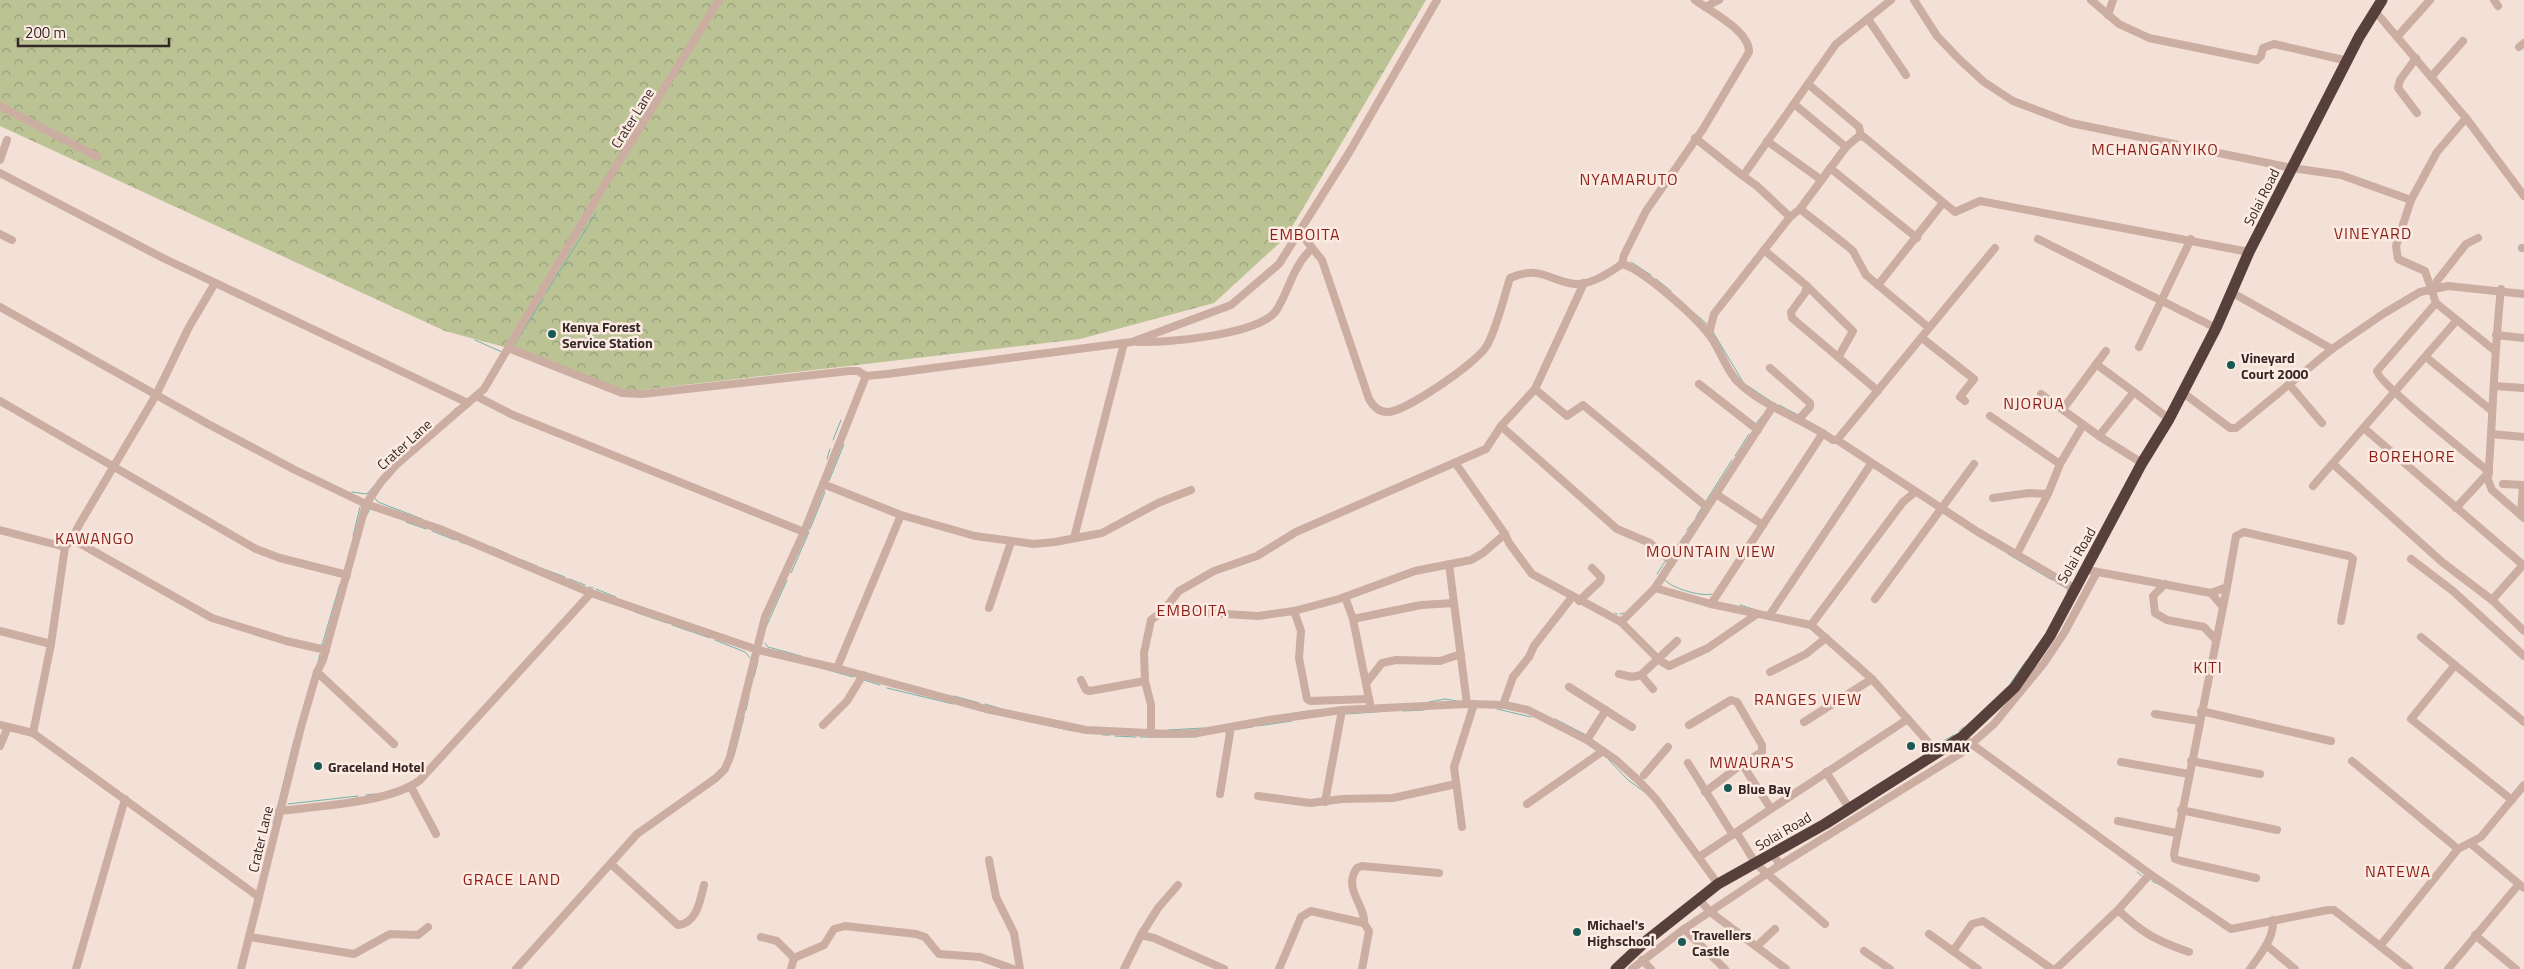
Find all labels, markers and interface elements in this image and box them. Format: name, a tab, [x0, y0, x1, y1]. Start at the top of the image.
scale bar	[18, 15, 169, 47]
text: 200 m	[25, 21, 66, 44]
street label: Crater Lane	[605, 84, 659, 152]
district label: MCHANGANYIKO	[2091, 137, 2219, 161]
street label: Solai Road	[2238, 165, 2284, 229]
district label: NYAMARUTO	[1580, 167, 1678, 191]
district label: VINEYARD	[2334, 221, 2412, 245]
district label: EMBOITA	[1270, 222, 1340, 246]
place label: Kenya Forest Service Station	[562, 316, 653, 353]
marker: Kenya Forest Service Station	[546, 328, 558, 340]
place label: Vineyard Court 2000	[2241, 347, 2309, 384]
marker: Vineyard Court 2000	[2225, 359, 2237, 371]
district label: NJORUA	[2003, 391, 2065, 415]
street label: Crater Lane	[372, 414, 436, 474]
district label: BOREHORE	[2368, 444, 2456, 468]
street label: Solai Road	[2051, 523, 2101, 587]
district label: KAWANGO	[55, 526, 135, 550]
district label: MOUNTAIN VIEW	[1646, 539, 1776, 563]
district label: EMBOITA	[1157, 598, 1227, 622]
district label: KITI	[2193, 655, 2223, 679]
district label: RANGES VIEW	[1754, 687, 1862, 711]
place label: BISMAK	[1921, 736, 1971, 757]
marker: BISMAK	[1905, 740, 1917, 752]
district label: MWAURA'S	[1709, 750, 1795, 774]
place label: Graceland Hotel	[328, 756, 425, 777]
marker: Graceland Hotel	[312, 760, 324, 772]
place label: Blue Bay	[1738, 778, 1791, 799]
marker: Blue Bay	[1722, 782, 1734, 794]
street label: Crater Lane	[242, 804, 278, 874]
street label: Solai Road	[1751, 806, 1815, 856]
district label: NATEWA	[2365, 859, 2431, 883]
district label: GRACE LAND	[463, 867, 561, 891]
place label: Michael's Highschool	[1587, 914, 1655, 951]
place label: Travellers Castle	[1692, 924, 1752, 961]
marker: Michael's Highschool	[1571, 926, 1583, 938]
marker: Travellers Castle	[1676, 936, 1688, 948]

